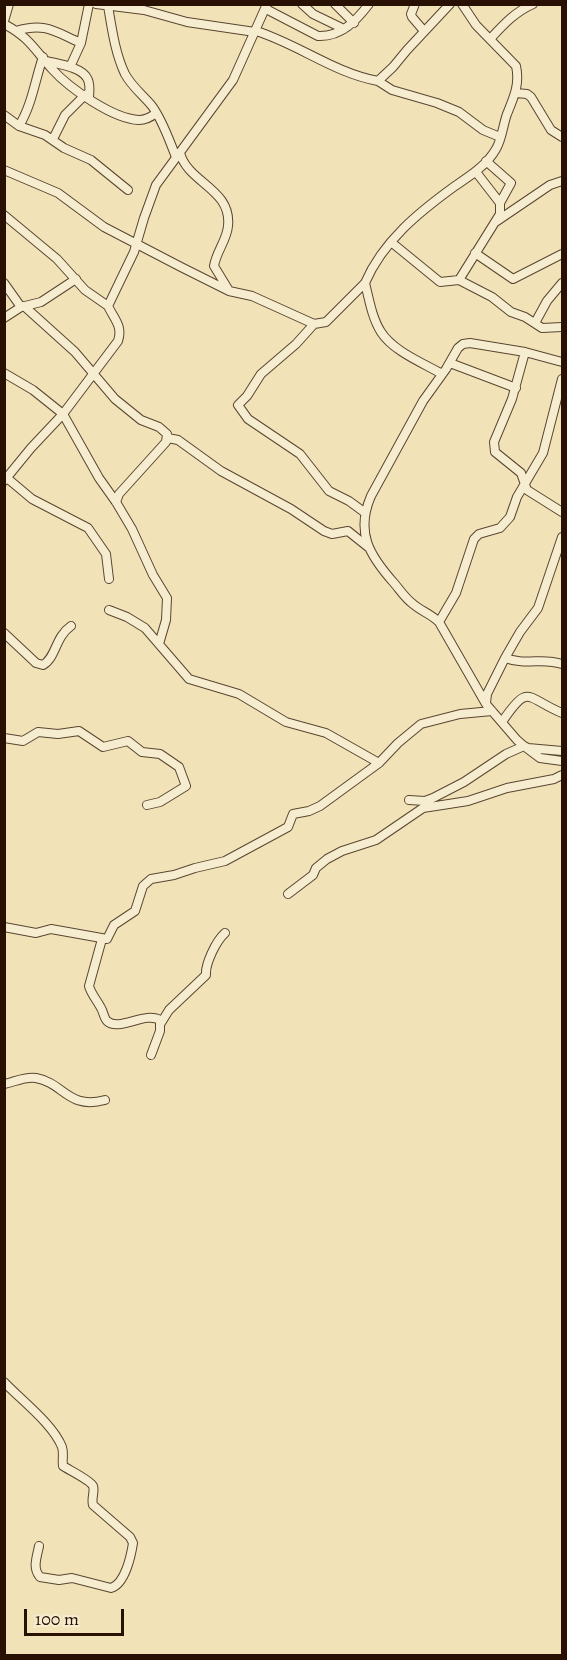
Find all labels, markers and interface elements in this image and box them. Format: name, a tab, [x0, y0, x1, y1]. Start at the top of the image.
scale bar	[27, 1597, 128, 1635]
text: 100 m	[35, 1607, 79, 1631]

